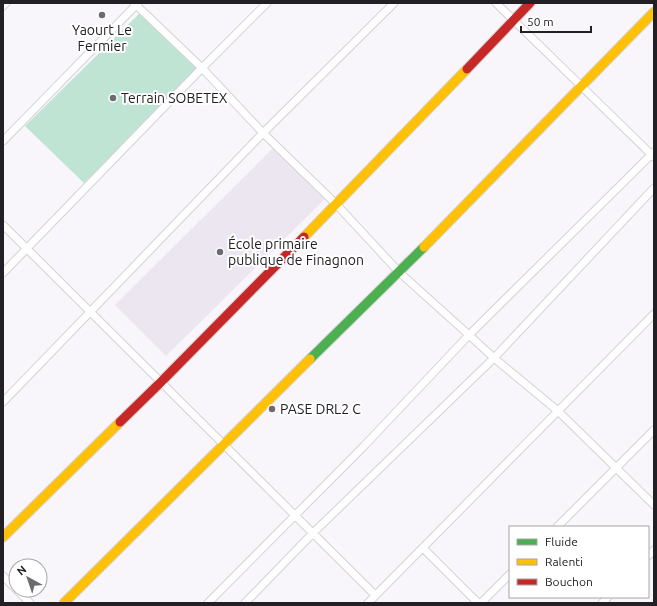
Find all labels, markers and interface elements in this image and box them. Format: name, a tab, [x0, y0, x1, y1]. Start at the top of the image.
scale bar	[521, 8, 591, 34]
marker: Yaourt Le Fermier	[97, 10, 107, 20]
text: 50 m	[527, 15, 554, 28]
place label: Yaourt Le Fermier	[72, 22, 132, 54]
place label: Terrain SOBETEX	[121, 90, 228, 106]
marker: Terrain SOBETEX	[108, 93, 118, 103]
place label: École primaire publique de Finagnon	[228, 235, 364, 268]
marker: École primaire publique de Finagnon	[215, 247, 225, 257]
place label: PASE DRL2 C	[280, 401, 361, 417]
marker: PASE DRL2 C	[267, 404, 277, 414]
legend	[509, 526, 649, 598]
text: Fluide	[545, 535, 578, 548]
text: Ralenti	[545, 555, 583, 568]
north arrow	[8, 558, 48, 598]
text: N	[15, 563, 29, 578]
text: Bouchon	[545, 575, 593, 588]

